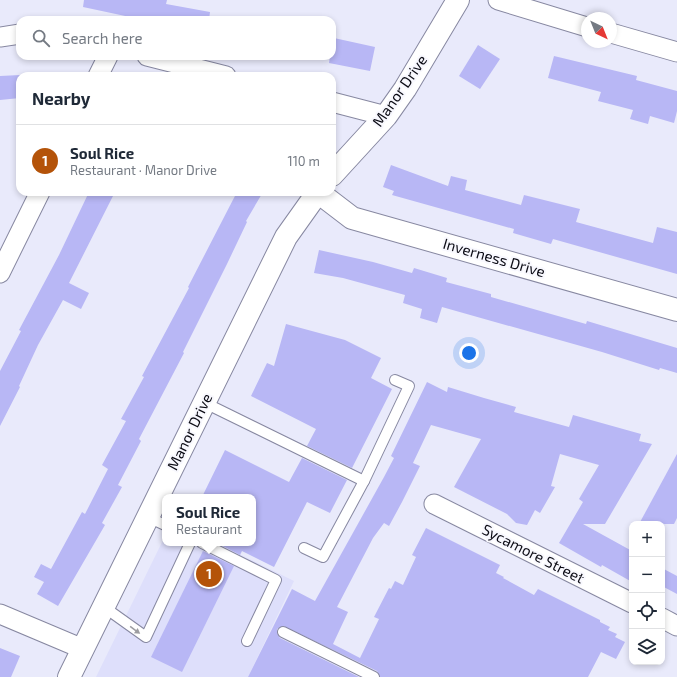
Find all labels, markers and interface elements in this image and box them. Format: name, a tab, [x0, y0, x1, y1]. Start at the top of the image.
north arrow	[581, 12, 617, 48]
search box	[16, 16, 336, 60]
icon: search	[30, 27, 52, 49]
text: Search here	[62, 29, 143, 47]
street label: Manor Drive	[368, 51, 430, 130]
text: Nearby	[32, 88, 90, 108]
text: Soul Rice	[70, 144, 134, 162]
text: 1	[42, 153, 48, 169]
text: 110 m	[288, 153, 320, 169]
text: Restaurant · Manor Drive	[70, 162, 217, 178]
street label: Inverness Drive	[441, 234, 547, 280]
your location	[459, 343, 479, 363]
street label: Manor Drive	[163, 390, 215, 473]
popup	[162, 494, 256, 546]
text: Soul Rice	[176, 503, 240, 521]
street label: Sycamore Street	[479, 520, 588, 587]
text: Restaurant	[176, 521, 242, 537]
map controls	[629, 521, 665, 665]
button: +	[629, 521, 665, 557]
button: −	[629, 557, 665, 593]
pin: 1	[196, 559, 222, 589]
button: locate	[629, 593, 665, 629]
one-way arrow	[130, 625, 141, 634]
button: layers	[629, 629, 665, 665]

